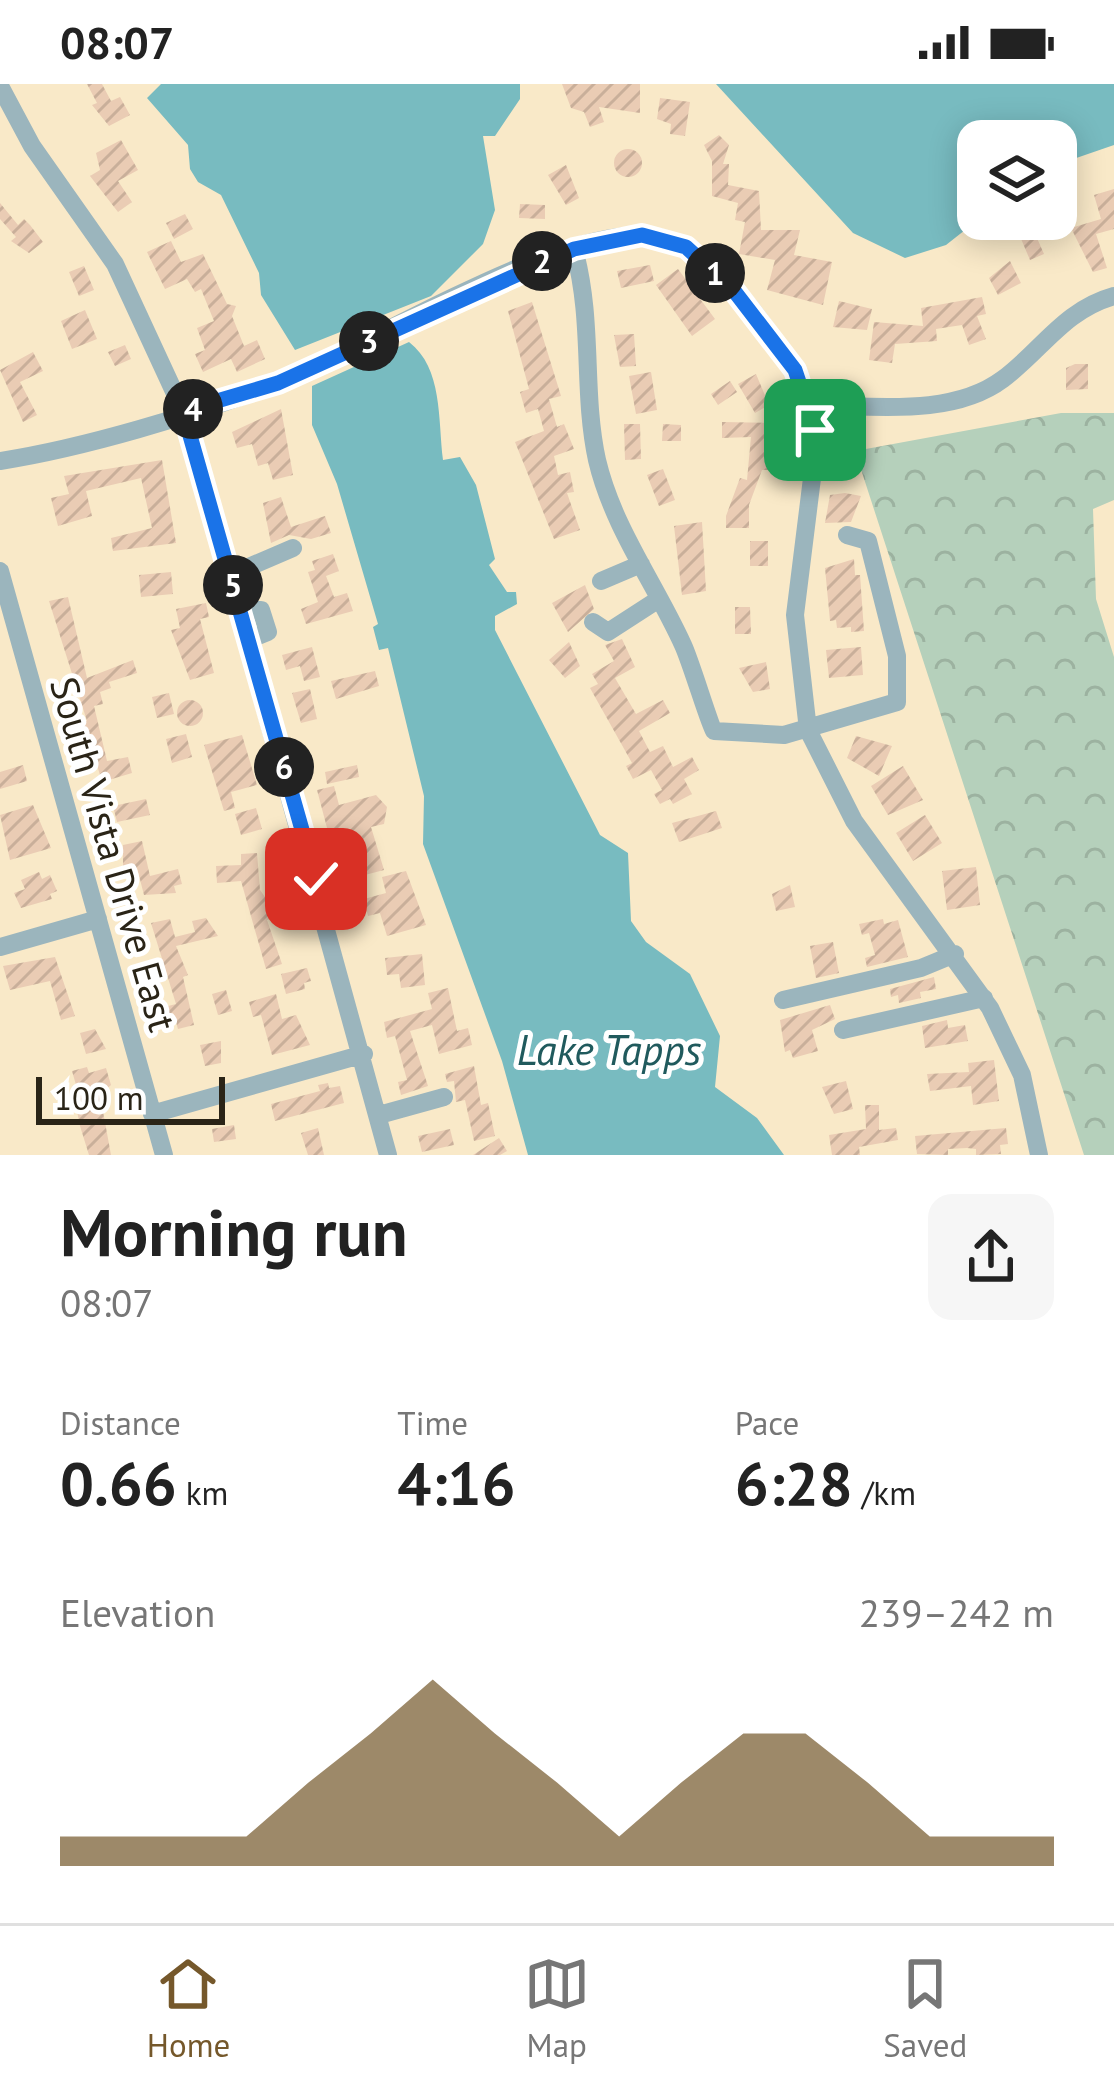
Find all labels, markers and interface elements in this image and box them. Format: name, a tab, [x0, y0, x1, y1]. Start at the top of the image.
text: 08:07	[60, 13, 174, 71]
map controls	[957, 120, 1077, 240]
button: layers	[957, 120, 1077, 240]
pin: 2	[512, 231, 572, 291]
text: 2	[533, 239, 551, 282]
pin: 1	[685, 243, 745, 303]
text: 1	[706, 251, 724, 294]
pin: 3	[339, 311, 399, 371]
text: 3	[360, 319, 378, 362]
pin: 4	[163, 379, 223, 439]
pin	[764, 379, 866, 481]
text: 4	[184, 387, 202, 430]
icon: arrive	[782, 397, 848, 463]
pin: 5	[203, 555, 263, 615]
text: 5	[224, 563, 242, 606]
street label: South Vista Drive East	[39, 671, 189, 1037]
pin: 6	[254, 737, 314, 797]
text: 6	[275, 745, 293, 788]
pin	[265, 828, 367, 930]
icon: check	[283, 846, 349, 912]
water label: Lake Tapps	[517, 1022, 701, 1077]
scale bar	[36, 1071, 225, 1124]
text: 100 m	[54, 1076, 144, 1119]
text: Morning run	[60, 1189, 408, 1274]
button: share	[928, 1194, 1054, 1320]
text: 08:07	[60, 1277, 154, 1328]
text: Distance	[60, 1401, 181, 1444]
text: Time	[397, 1401, 468, 1444]
text: Pace	[735, 1401, 799, 1444]
text: 0.66	[60, 1444, 177, 1522]
text: 4:16	[397, 1444, 516, 1522]
text: 6:28	[735, 1444, 853, 1522]
text: km	[177, 1471, 228, 1514]
text: /km	[853, 1471, 916, 1514]
text: Elevation	[60, 1587, 215, 1638]
text: 239–242 m	[859, 1587, 1054, 1638]
tab: Home	[147, 1951, 230, 2066]
tab: Map	[524, 1951, 590, 2066]
tab: Saved	[883, 1951, 967, 2066]

